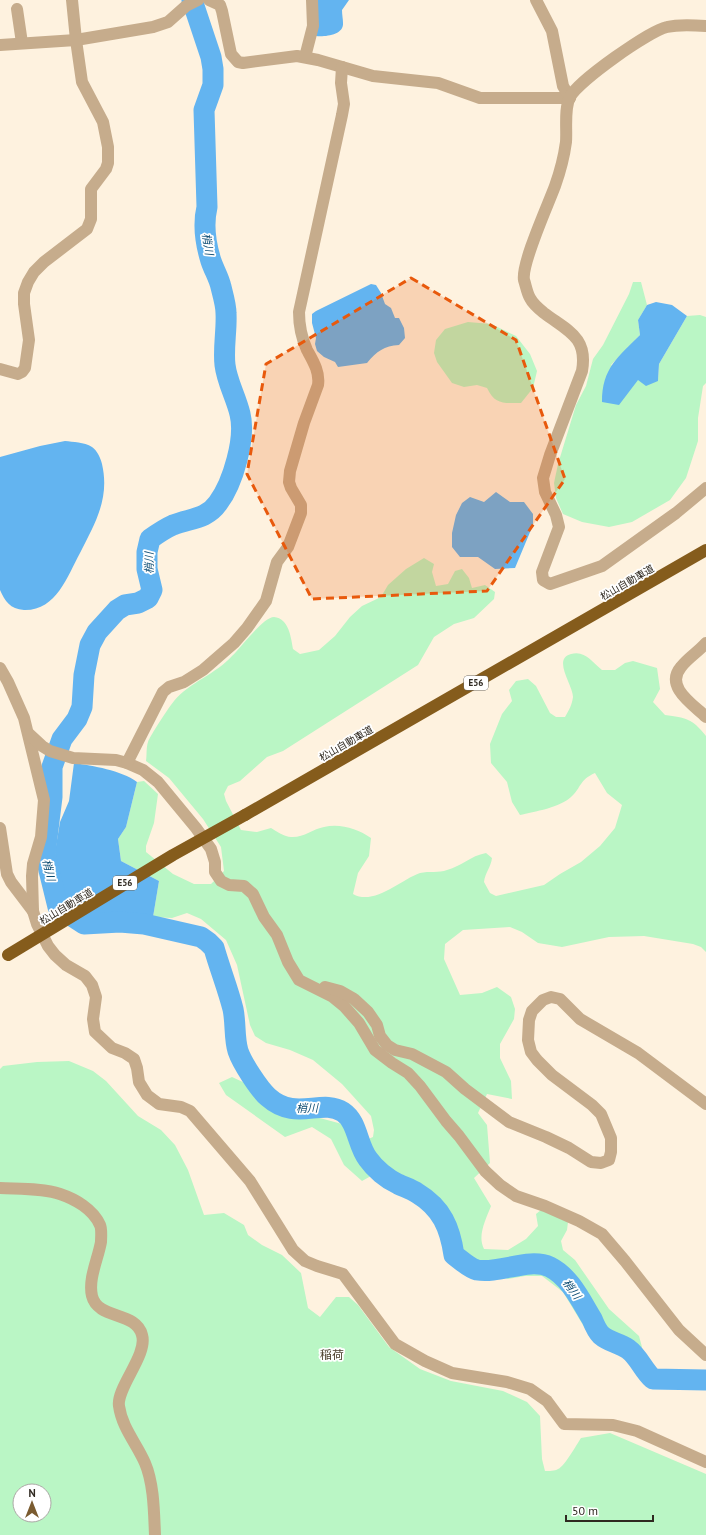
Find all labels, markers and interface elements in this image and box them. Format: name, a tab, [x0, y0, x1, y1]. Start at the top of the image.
water label: 梢川	[199, 232, 217, 257]
water label: 梢川	[142, 551, 156, 574]
street label: 松山自動車道	[598, 562, 656, 603]
road number: E56	[464, 676, 488, 690]
street label: 松山自動車道	[317, 723, 375, 764]
water label: 梢川	[40, 858, 59, 883]
road number: E56	[113, 876, 137, 890]
street label: 松山自動車道	[37, 885, 95, 927]
water label: 梢川	[296, 1101, 319, 1115]
water label: 梢川	[560, 1276, 585, 1303]
district label: 稲荷	[320, 1347, 344, 1362]
north arrow	[12, 1483, 52, 1523]
text: N	[28, 1486, 36, 1500]
scale bar	[566, 1497, 653, 1523]
text: 50 m	[572, 1503, 598, 1518]

